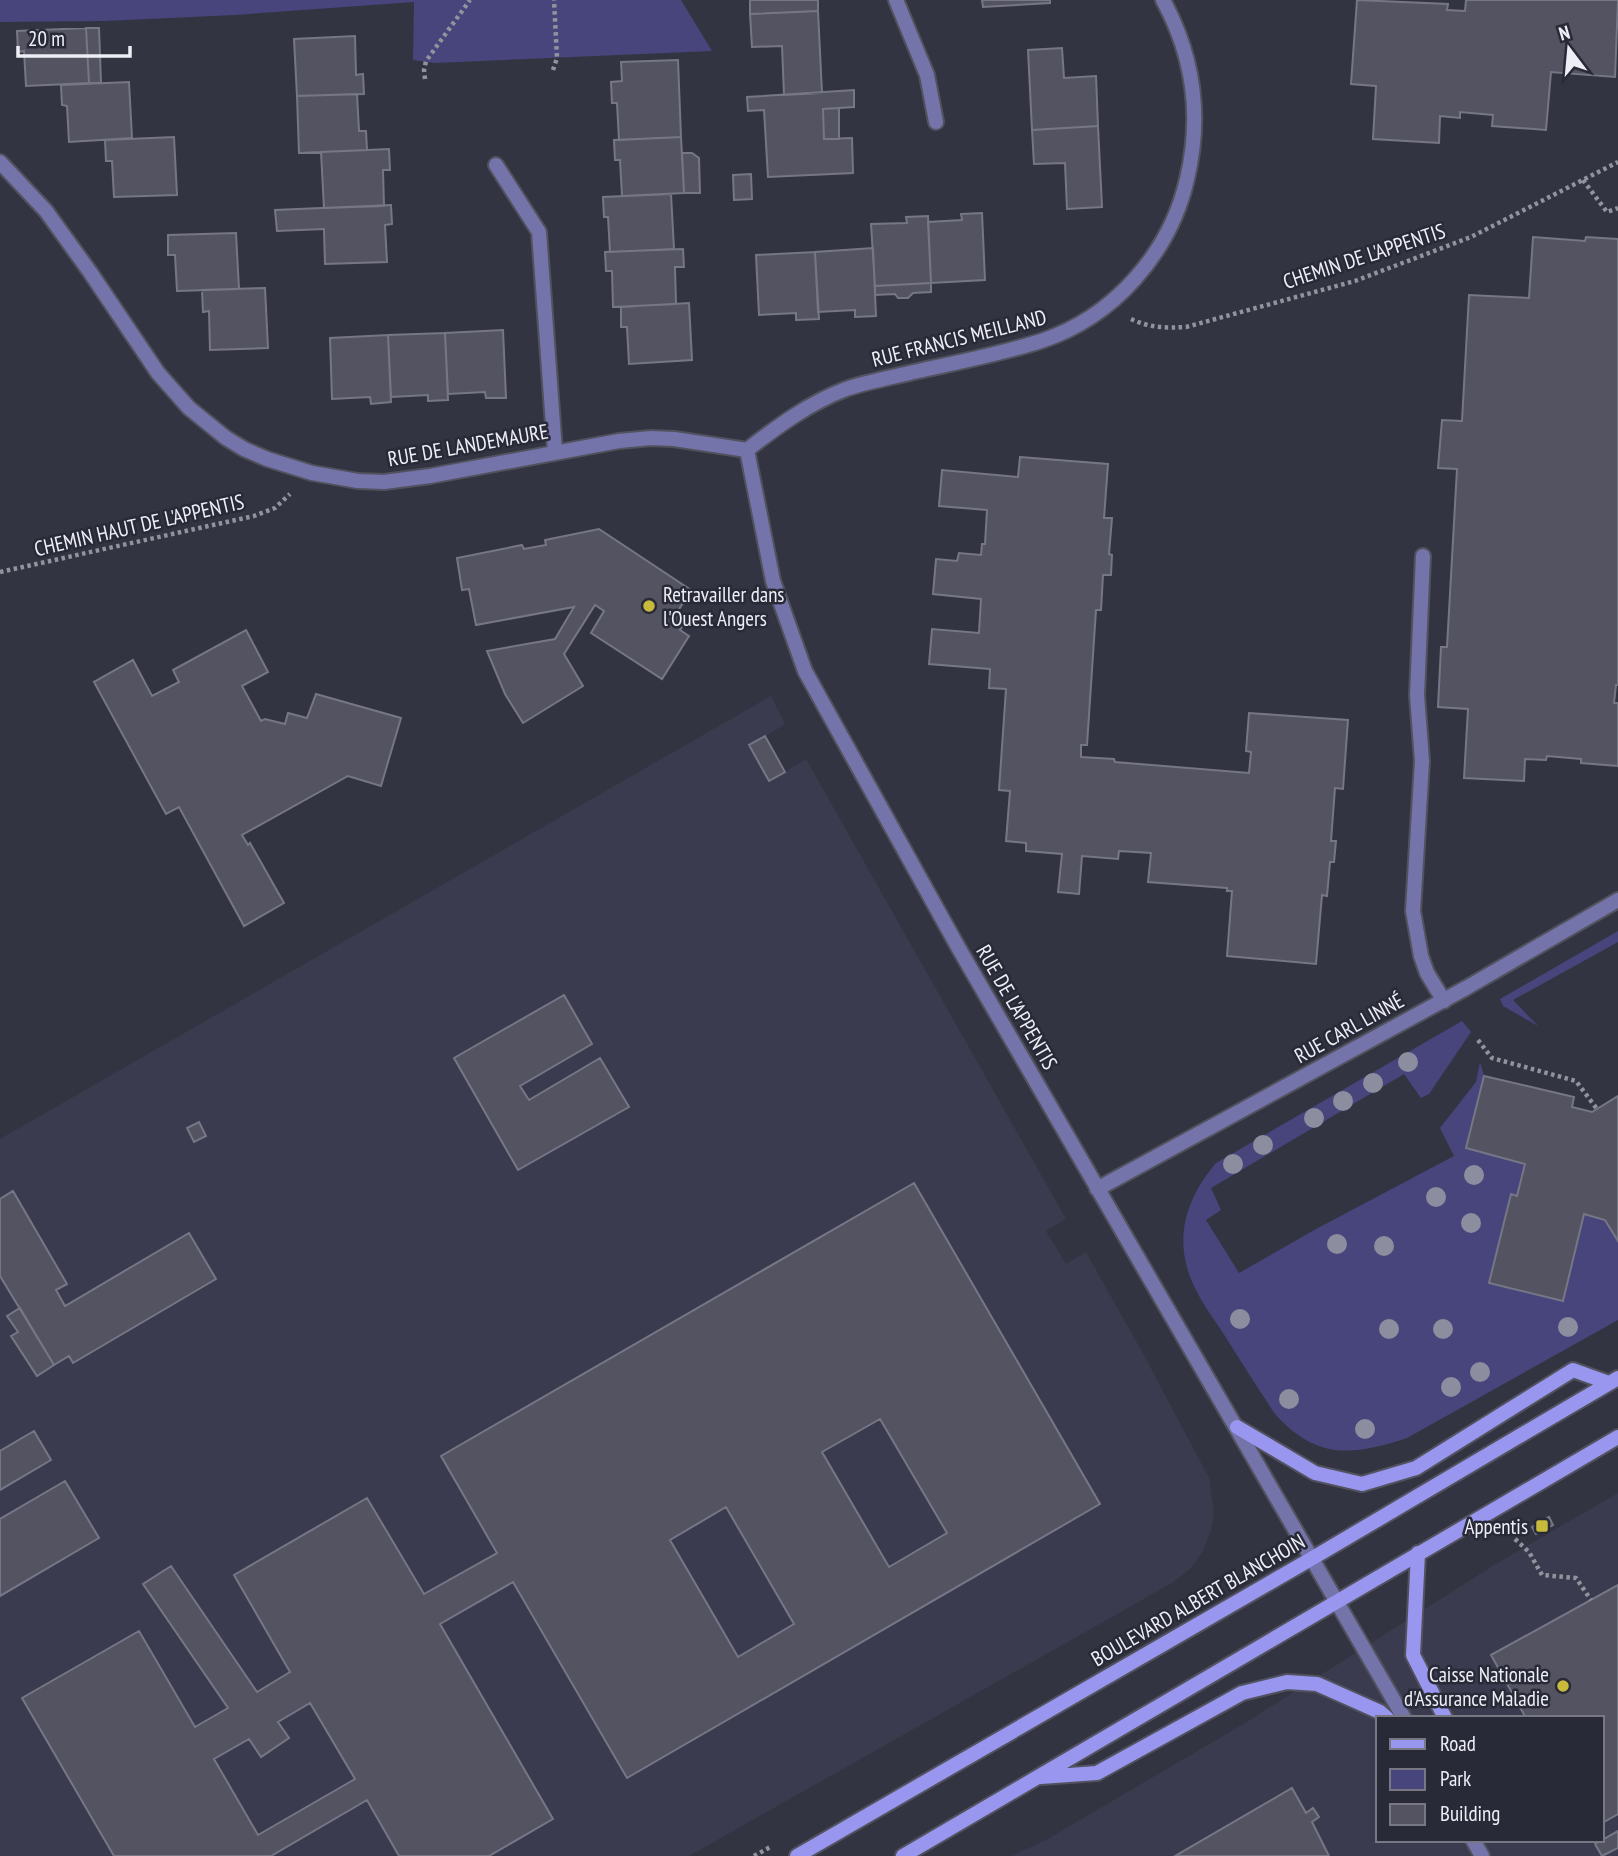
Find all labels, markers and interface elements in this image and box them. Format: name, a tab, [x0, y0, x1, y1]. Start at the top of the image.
scale bar	[18, 14, 130, 58]
north arrow	[1534, 14, 1604, 84]
text: N	[1556, 20, 1573, 46]
text: 20 m	[28, 25, 65, 52]
street label: CHEMIN DE L'APPENTIS	[1279, 217, 1449, 295]
street label: RUE FRANCIS MEILLAND	[869, 303, 1049, 373]
street label: RUE DE LANDEMAURE	[386, 418, 550, 472]
street label: CHEMIN HAUT DE L'APPENTIS	[31, 488, 247, 562]
place label: Retravailler dans l'Ouest Angers	[663, 581, 784, 632]
marker: Retravailler dans l'Ouest Angers	[641, 598, 657, 614]
street label: RUE DE L'APPENTIS	[970, 940, 1064, 1074]
street label: RUE CARL LINNÉ	[1289, 987, 1409, 1069]
place label: Appentis	[1464, 1513, 1528, 1540]
marker: Appentis	[1534, 1518, 1550, 1534]
street label: BOULEVARD ALBERT BLANCHOIN	[1086, 1528, 1310, 1672]
place label: Caisse Nationale d'Assurance Maladie	[1404, 1661, 1549, 1712]
marker: Caisse Nationale d'Assurance Maladie	[1555, 1678, 1571, 1694]
legend	[1376, 1716, 1604, 1842]
text: Road	[1440, 1730, 1476, 1757]
text: Park	[1440, 1765, 1471, 1792]
text: Building	[1440, 1800, 1500, 1827]

